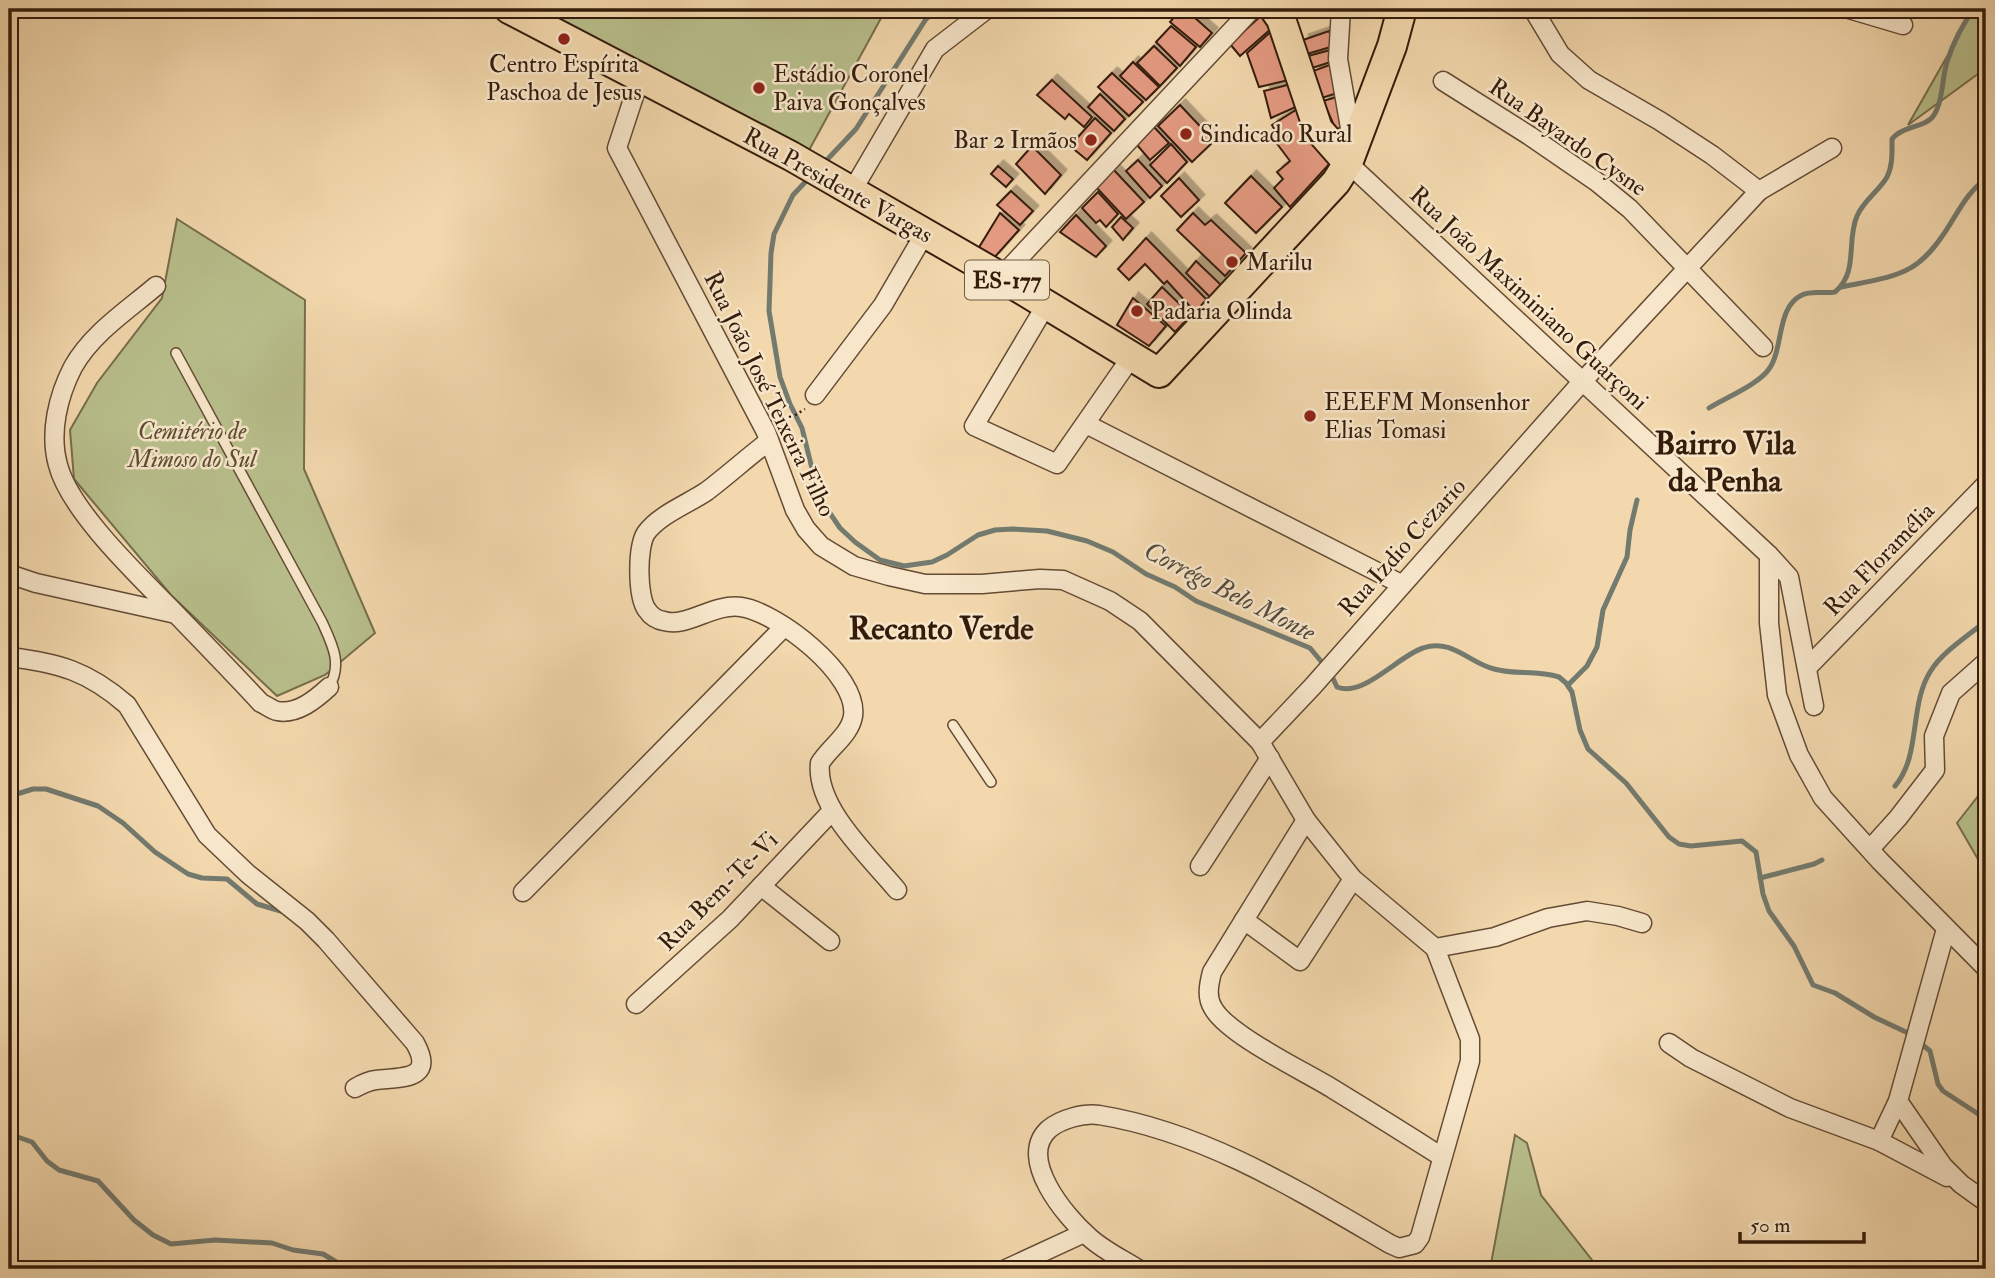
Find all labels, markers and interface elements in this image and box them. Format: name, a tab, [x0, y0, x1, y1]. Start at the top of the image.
marker: Centro Espírita Paschoa de Jesus	[556, 31, 572, 47]
place label: Centro Espírita Paschoa de Jesus	[486, 49, 642, 108]
place label: Estádio Coronel Paiva Gonçalves	[773, 59, 929, 118]
street label: Rua Bayardo Cysne	[1483, 71, 1653, 203]
marker: Estádio Coronel Paiva Gonçalves	[751, 80, 767, 96]
place label: Sindicado Rural	[1200, 119, 1352, 150]
street label: Rua Presidente Vargas	[738, 120, 938, 250]
place label: Bar 2 Irmãos	[953, 125, 1077, 156]
marker: Sindicado Rural	[1178, 126, 1194, 142]
marker: Bar 2 Irmãos	[1083, 132, 1099, 148]
street label: Rua João Maximiniano Guarçoni	[1403, 180, 1655, 417]
place label: Marilu	[1246, 247, 1313, 278]
marker: Marilu	[1224, 254, 1240, 270]
road number: ES-177	[965, 260, 1049, 300]
street label: Rua João José Teixeira Filho	[697, 266, 842, 522]
place label: Padaria Olinda	[1151, 296, 1293, 327]
marker: Padaria Olinda	[1129, 303, 1145, 319]
place label: EEEFM Monsenhor Elias Tomasi	[1324, 387, 1530, 446]
marker: EEEFM Monsenhor Elias Tomasi	[1302, 408, 1318, 424]
park label: Cemitério de Mimoso do Sul	[126, 416, 258, 475]
district label: Bairro Vila da Penha	[1655, 424, 1796, 501]
street label: Rua Izdio Cezario	[1332, 472, 1473, 623]
street label: Rua Floramélia	[1817, 495, 1942, 623]
water label: Corrégo Belo Monte	[1138, 535, 1321, 649]
district label: Recanto Verde	[848, 609, 1034, 649]
street label: Rua Bem-Te-Vi	[652, 825, 785, 958]
scale bar	[1740, 1201, 1864, 1245]
text: 50 m	[1750, 1212, 1791, 1239]

